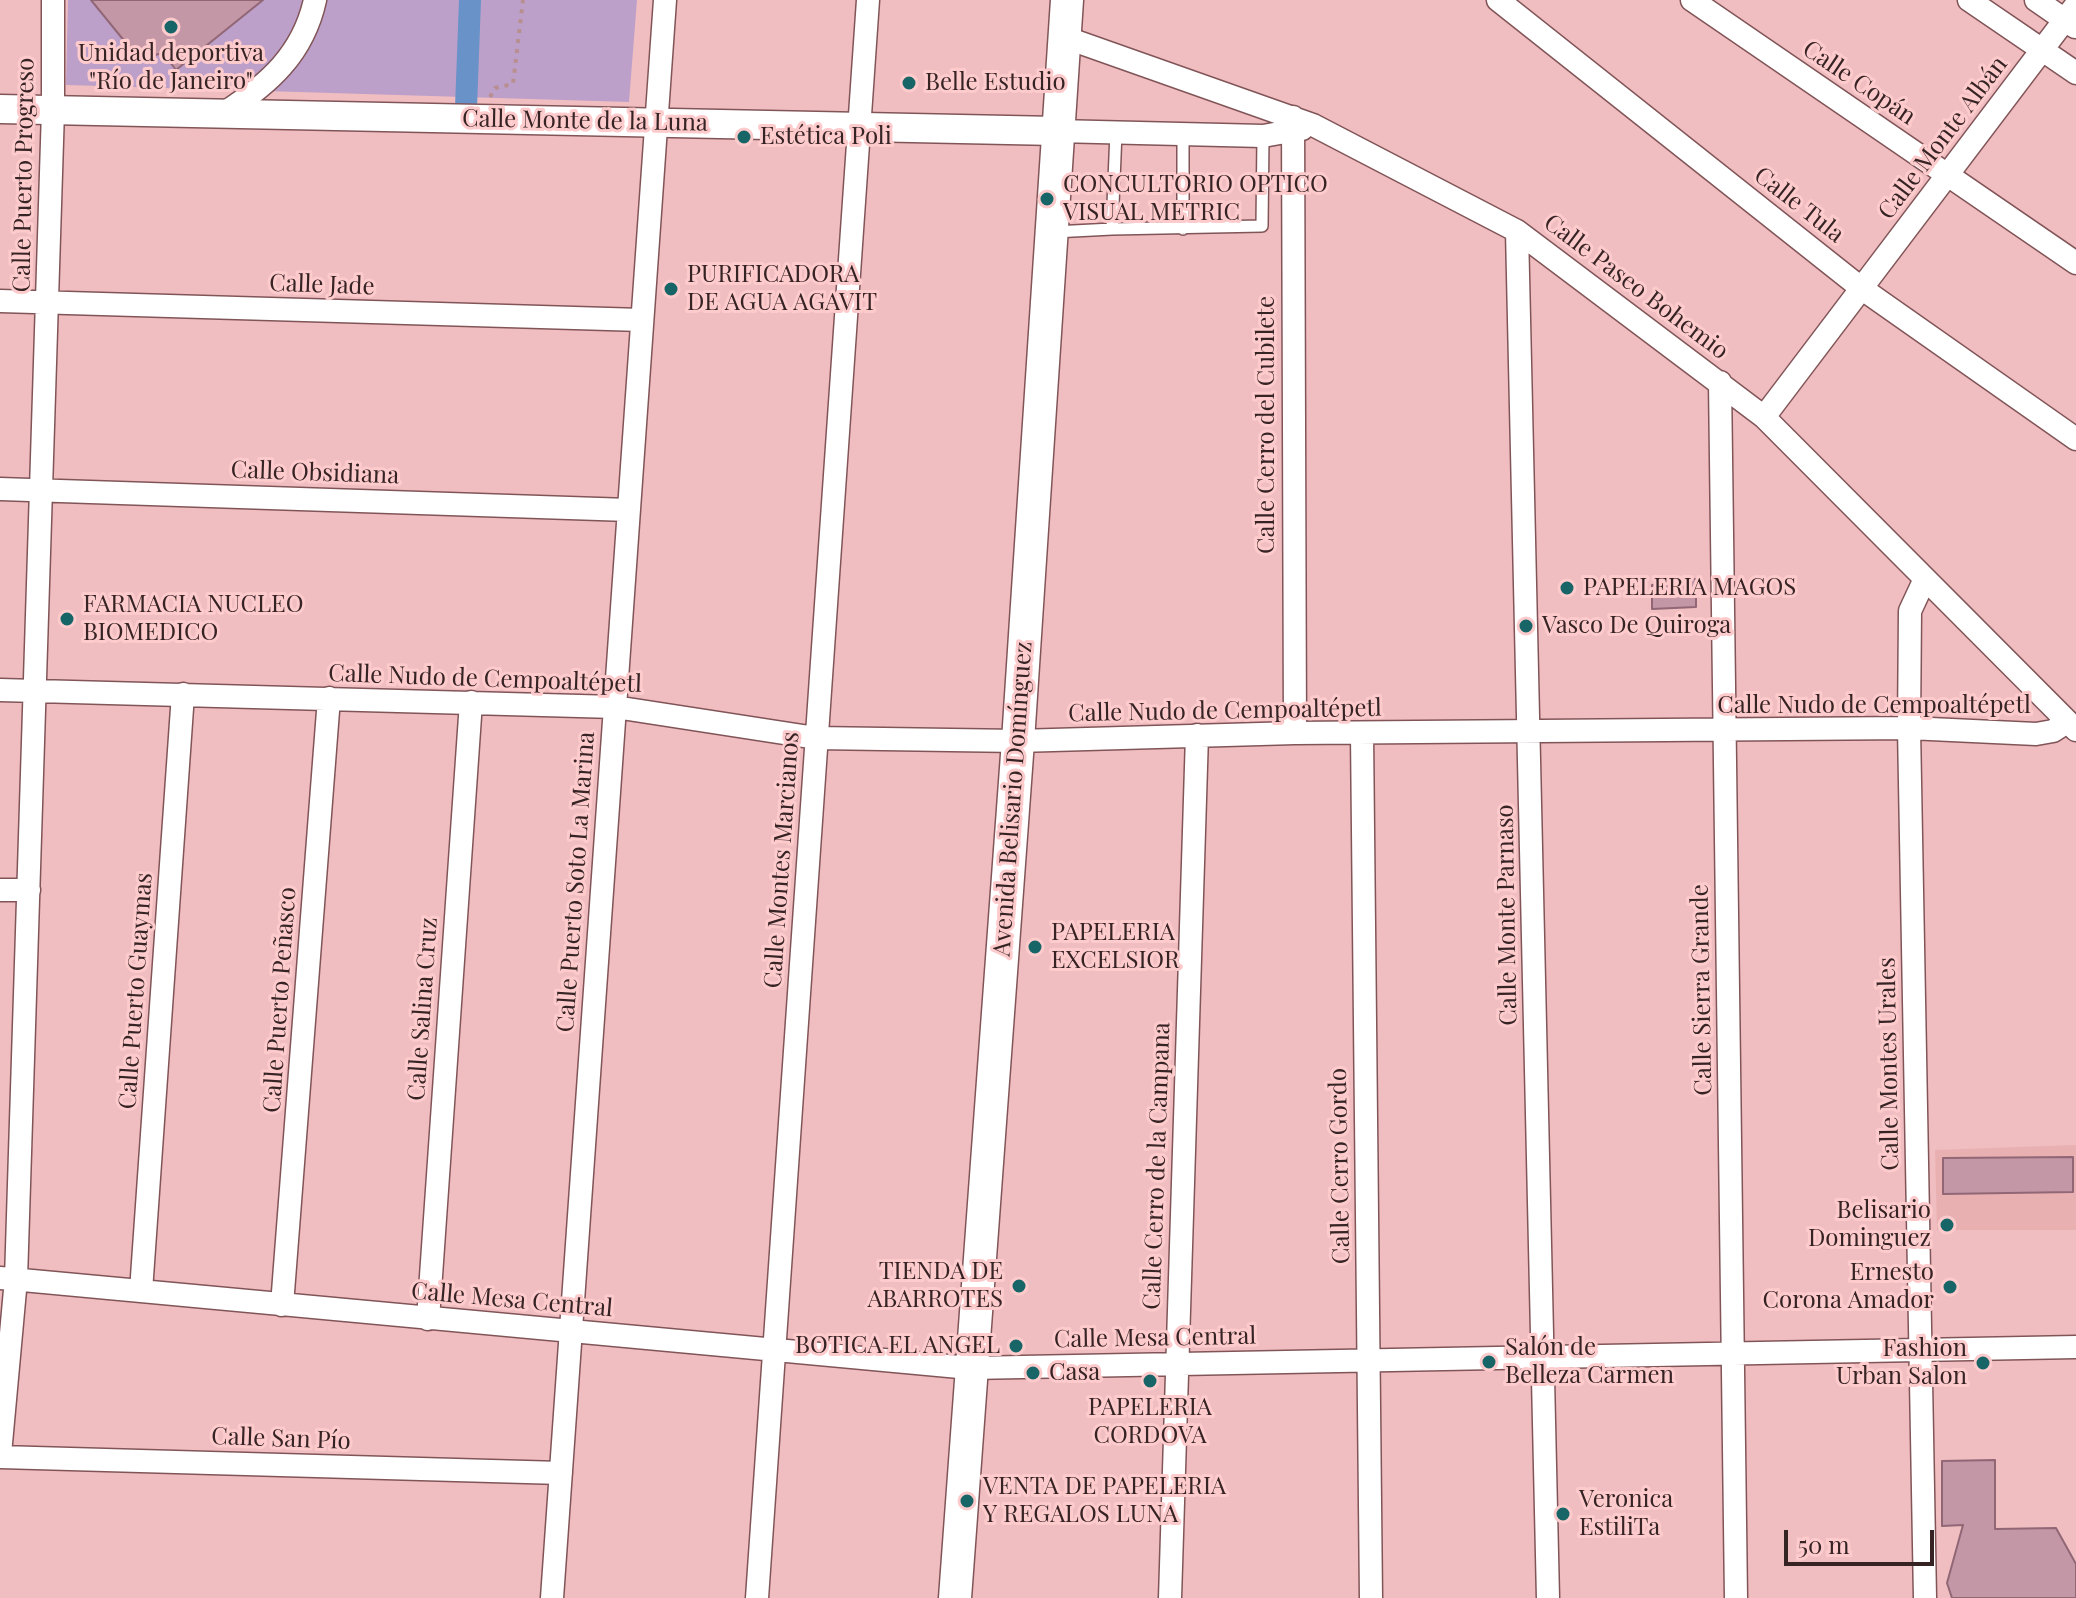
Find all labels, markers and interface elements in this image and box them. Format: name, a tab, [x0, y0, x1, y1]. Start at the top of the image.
marker: Unidad deportiva "Río de Janeiro"	[162, 18, 180, 36]
street label: Calle Copán	[1797, 35, 1921, 131]
place label: Unidad deportiva "Río de Janeiro"	[78, 40, 264, 96]
street label: Calle Monte Albán	[1872, 51, 2014, 225]
street label: Calle Puerto Progreso	[8, 57, 40, 293]
place label: Belle Estudio	[925, 69, 1066, 97]
marker: Belle Estudio	[900, 74, 918, 92]
street label: Calle Monte de la Luna	[462, 104, 708, 138]
place label: Estética Poli	[760, 123, 892, 151]
marker: Estética Poli	[735, 128, 753, 146]
street label: Calle Tula	[1748, 161, 1850, 249]
place label: CONCULTORIO OPTICO VISUAL METRIC	[1063, 171, 1328, 227]
marker: CONCULTORIO OPTICO VISUAL METRIC	[1038, 190, 1056, 208]
street label: Calle Paseo Bohemio	[1538, 208, 1734, 366]
place label: PURIFICADORA DE AGUA AGAVIT	[687, 261, 877, 317]
street label: Calle Jade	[269, 269, 375, 301]
marker: PURIFICADORA DE AGUA AGAVIT	[662, 280, 680, 298]
street label: Calle Cerro del Cubilete	[1253, 296, 1281, 554]
street label: Calle Obsidiana	[230, 456, 400, 490]
place label: PAPELERIA MAGOS	[1583, 574, 1796, 602]
marker: PAPELERIA MAGOS	[1558, 579, 1576, 597]
place label: FARMACIA NUCLEO BIOMEDICO	[83, 591, 303, 647]
marker: FARMACIA NUCLEO BIOMEDICO	[58, 610, 76, 628]
place label: Vasco De Quiroga	[1542, 612, 1731, 640]
marker: Vasco De Quiroga	[1517, 617, 1535, 635]
street label: Avenida Belisario Domínguez	[988, 641, 1038, 957]
street label: Calle Nudo de Cempoaltépetl	[328, 659, 642, 699]
street label: Calle Nudo de Cempoaltépetl	[1717, 692, 2031, 720]
street label: Calle Nudo de Cempoaltépetl	[1068, 694, 1382, 728]
street label: Calle Puerto Soto La Marina	[551, 731, 601, 1033]
street label: Calle Montes Marcianos	[759, 731, 805, 989]
street label: Calle Monte Parnaso	[1491, 804, 1523, 1026]
street label: Calle Puerto Guaymas	[113, 872, 159, 1110]
street label: Calle Sierra Grande	[1686, 884, 1718, 1096]
street label: Calle Puerto Peñasco	[258, 886, 302, 1114]
street label: Calle Salina Cruz	[402, 916, 444, 1102]
place label: PAPELERIA EXCELSIOR	[1051, 919, 1179, 975]
marker: PAPELERIA EXCELSIOR	[1026, 938, 1044, 956]
street label: Calle Montes Urales	[1873, 957, 1905, 1171]
street label: Calle Cerro de la Campana	[1138, 1022, 1176, 1310]
street label: Calle Cerro Gordo	[1324, 1068, 1356, 1264]
place label: Belisario Dominguez	[1808, 1197, 1931, 1253]
marker: Belisario Dominguez	[1938, 1216, 1956, 1234]
place label: TIENDA DE ABARROTES	[868, 1258, 1003, 1314]
place label: Ernesto Corona Amador	[1763, 1259, 1934, 1315]
street label: Calle Mesa Central	[410, 1277, 614, 1323]
marker: TIENDA DE ABARROTES	[1010, 1277, 1028, 1295]
marker: Ernesto Corona Amador	[1941, 1278, 1959, 1296]
street label: Calle Mesa Central	[1054, 1322, 1256, 1354]
place label: BOTICA EL ANGEL	[795, 1332, 1000, 1360]
place label: Salón de Belleza Carmen	[1505, 1334, 1674, 1390]
place label: Fashion Urban Salon	[1836, 1335, 1967, 1391]
marker: BOTICA EL ANGEL	[1007, 1337, 1025, 1355]
marker: Salón de Belleza Carmen	[1480, 1353, 1498, 1371]
marker: Fashion Urban Salon	[1974, 1354, 1992, 1372]
place label: Casa	[1049, 1359, 1100, 1387]
marker: Casa	[1024, 1364, 1042, 1382]
marker: PAPELERIA CORDOVA	[1141, 1372, 1159, 1390]
place label: PAPELERIA CORDOVA	[1088, 1394, 1212, 1450]
street label: Calle San Pío	[211, 1422, 351, 1456]
place label: VENTA DE PAPELERIA Y REGALOS LUNA	[983, 1473, 1226, 1529]
place label: Veronica EstiliTa	[1579, 1486, 1673, 1542]
marker: VENTA DE PAPELERIA Y REGALOS LUNA	[958, 1492, 976, 1510]
marker: Veronica EstiliTa	[1554, 1505, 1572, 1523]
scale bar	[1788, 1514, 1938, 1564]
text: 50 m	[1798, 1528, 1850, 1560]

